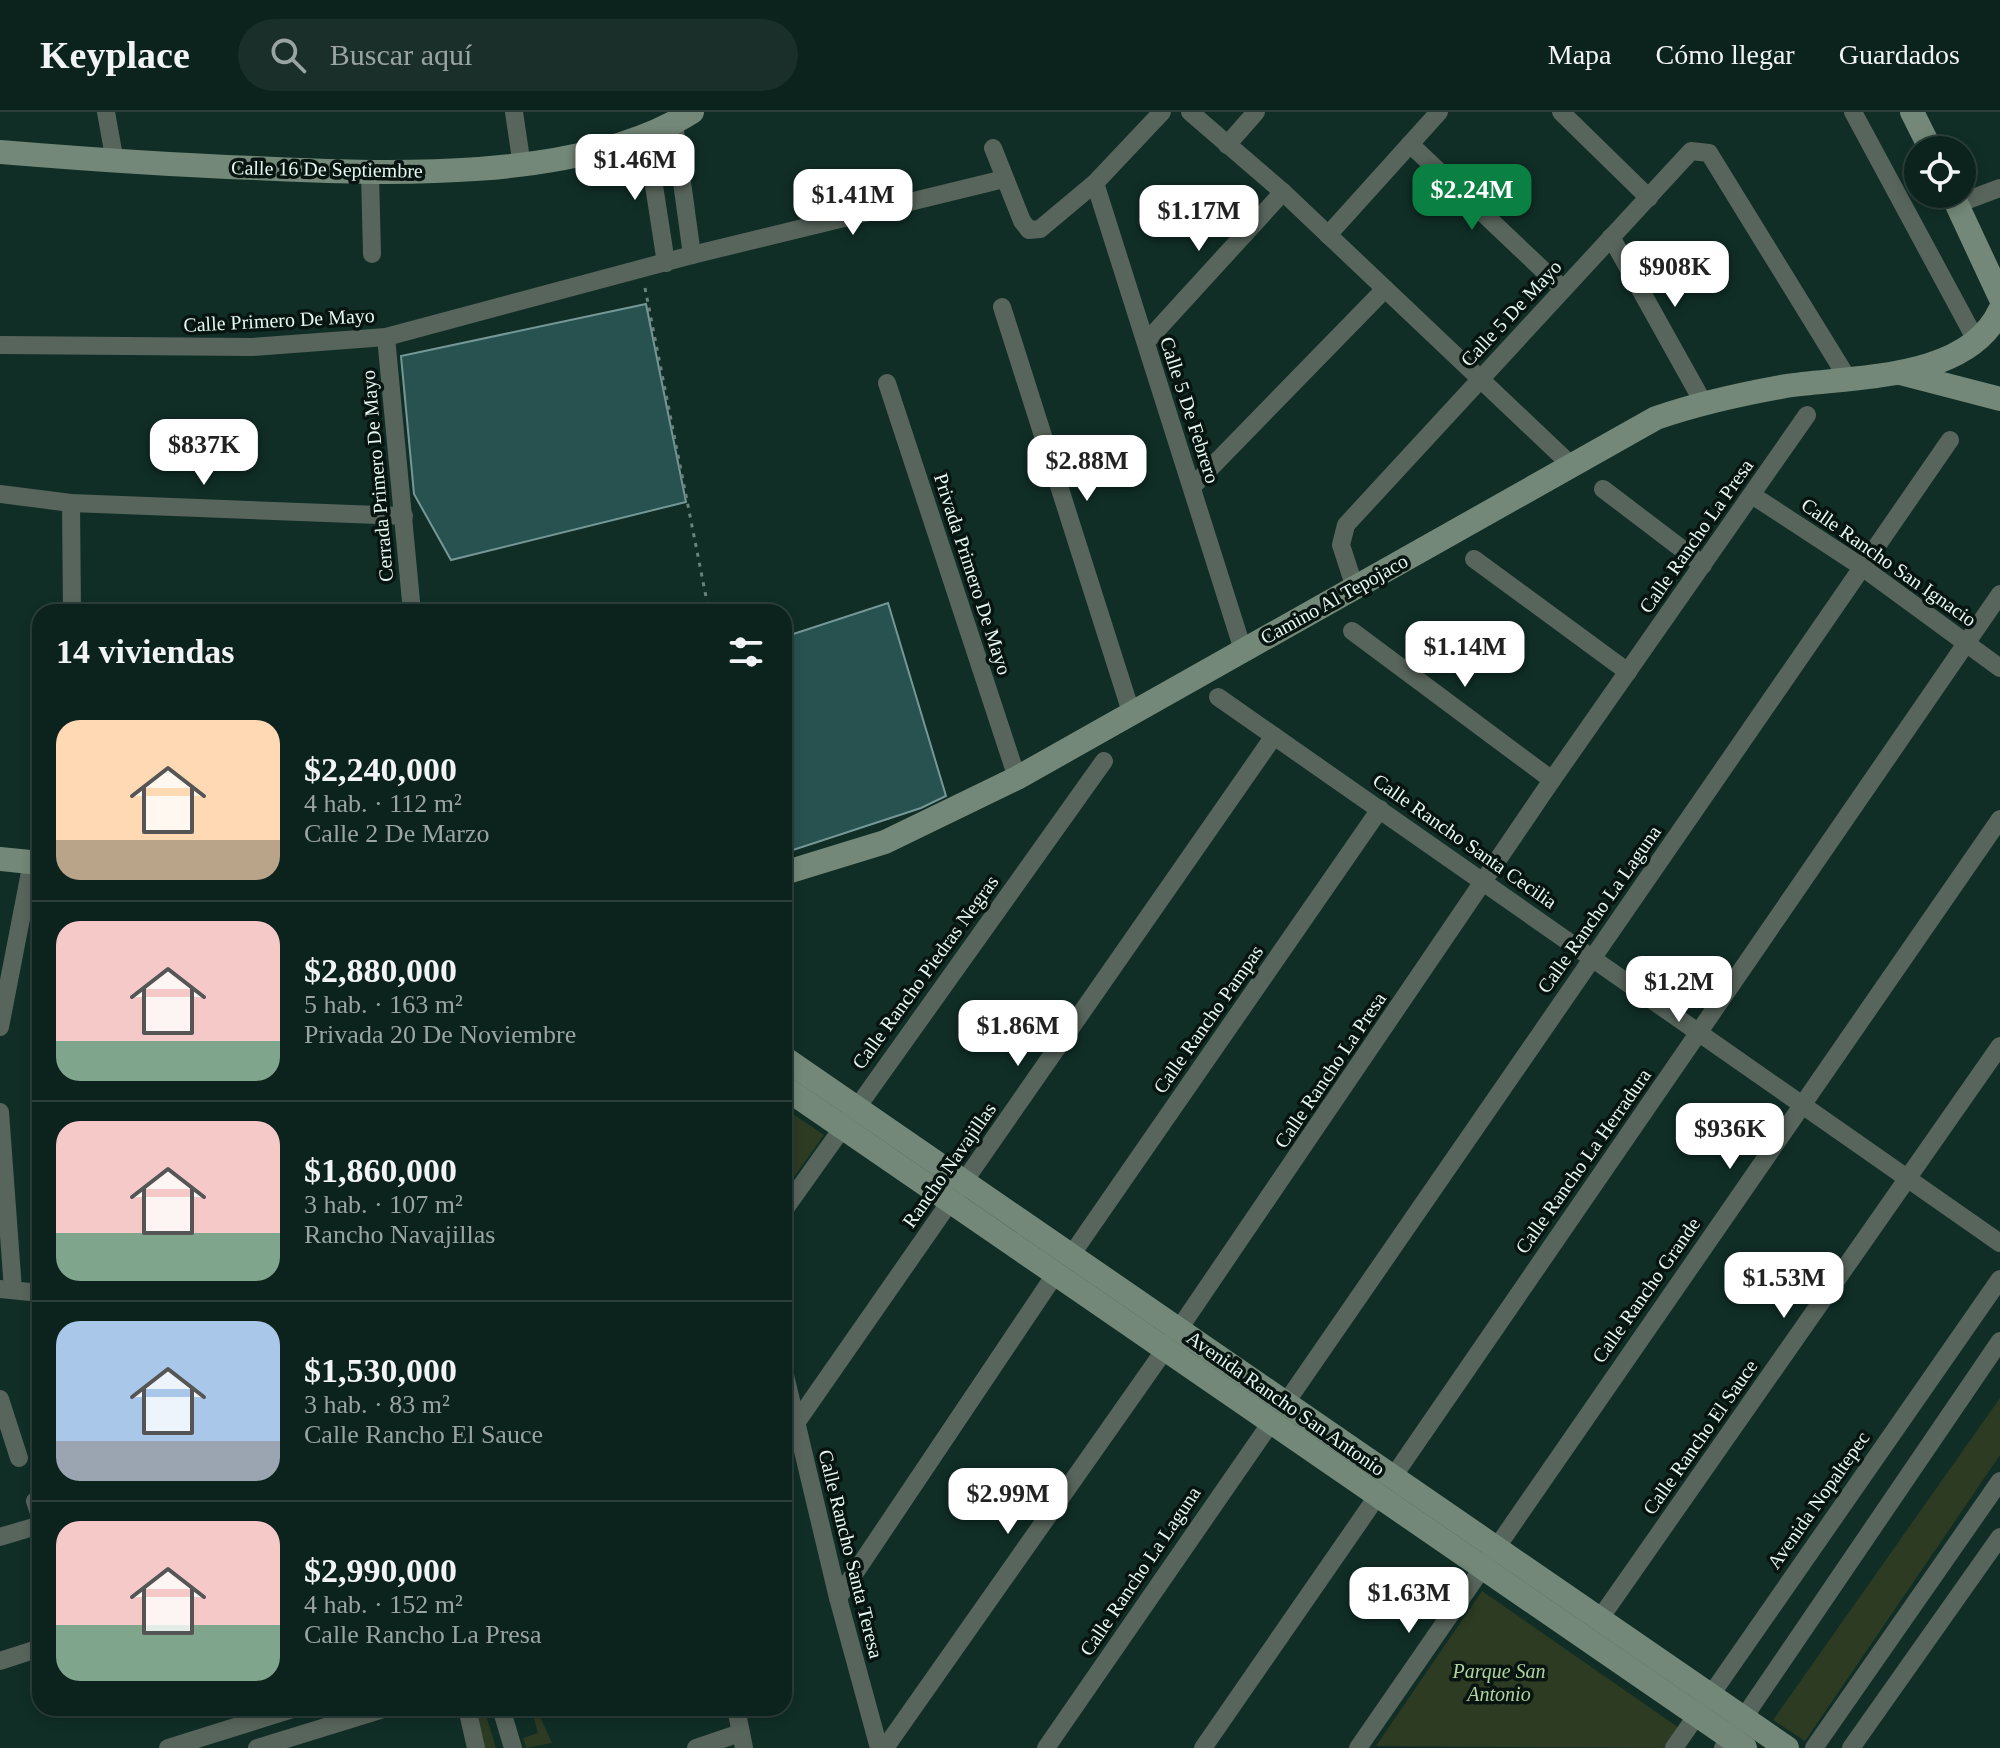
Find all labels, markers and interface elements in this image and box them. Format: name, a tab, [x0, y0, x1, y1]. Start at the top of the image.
search box	[238, 19, 798, 91]
icon: search	[266, 33, 310, 77]
text: Keyplace	[40, 34, 190, 76]
text: Buscar aquí	[330, 38, 472, 71]
text: Mapa	[1548, 39, 1612, 70]
text: Cómo llegar	[1656, 39, 1795, 70]
text: Guardados	[1839, 39, 1960, 70]
pin: $1.46M	[570, 134, 700, 202]
map controls	[1904, 136, 1976, 208]
button: locate	[1904, 136, 1976, 208]
text: $1.46M	[593, 145, 677, 174]
street label: Calle 16 De Septiembre	[231, 156, 423, 183]
pin: $2.24M	[1407, 164, 1537, 232]
pin: $1.41M	[788, 169, 918, 237]
text: $2.24M	[1430, 175, 1514, 204]
text: $1.41M	[811, 180, 895, 209]
pin: $1.17M	[1134, 185, 1264, 253]
text: $1.17M	[1157, 196, 1241, 225]
pin: $908K	[1619, 241, 1731, 309]
text: $908K	[1639, 252, 1711, 281]
street label: Calle 5 De Mayo	[1456, 255, 1567, 371]
street label: Calle Primero De Mayo	[183, 304, 375, 337]
street label: Calle 5 De Febrero	[1156, 334, 1224, 486]
street label: Cerrada Primero De Mayo	[357, 369, 398, 583]
pin: $837K	[148, 419, 260, 487]
text: $837K	[168, 430, 240, 459]
pin: $2.88M	[1022, 435, 1152, 503]
text: $2.88M	[1045, 446, 1129, 475]
street label: Calle Rancho La Presa	[1635, 455, 1757, 617]
street label: Privada Primero De Mayo	[929, 470, 1016, 678]
street label: Calle Rancho San Ignacio	[1797, 493, 1981, 632]
street label: Camino Al Tepojaco	[1257, 549, 1412, 649]
pin: $1.14M	[1400, 621, 1530, 689]
icon: filters	[724, 630, 768, 674]
text: $1.14M	[1423, 632, 1507, 661]
text: 14 viviendas	[56, 633, 235, 670]
text: $2,240,000	[304, 751, 457, 788]
icon: home	[120, 752, 216, 848]
street label: Calle Rancho Santa Cecilia	[1369, 769, 1561, 913]
text: 4 hab. · 112 m²	[304, 789, 462, 818]
text: Calle 2 De Marzo	[304, 819, 490, 848]
street label: Calle Rancho La Laguna	[1533, 821, 1666, 998]
street label: Calle Rancho Piedras Negras	[847, 871, 1004, 1074]
street label: Calle Rancho Pampas	[1149, 941, 1268, 1098]
text: $2,880,000	[304, 952, 457, 989]
icon: home	[120, 953, 216, 1049]
pin: $1.2M	[1623, 956, 1735, 1024]
text: $1.2M	[1644, 967, 1714, 996]
street label: Calle Rancho La Presa	[1270, 988, 1390, 1152]
text: 5 hab. · 163 m²	[304, 990, 463, 1019]
pin: $1.86M	[953, 1000, 1083, 1068]
text: $1.86M	[976, 1011, 1060, 1040]
text: Privada 20 De Noviembre	[304, 1020, 576, 1049]
street label: Calle Rancho La Herradura	[1511, 1064, 1655, 1258]
street label: Rancho Navajillas	[898, 1098, 1001, 1232]
pin: $936K	[1674, 1103, 1786, 1171]
text: $936K	[1694, 1114, 1766, 1143]
text: $1,860,000	[304, 1152, 457, 1189]
icon: home	[120, 1153, 216, 1249]
text: 3 hab. · 107 m²	[304, 1190, 463, 1219]
street label: Calle Rancho Grande	[1588, 1213, 1704, 1367]
text: Rancho Navajillas	[304, 1220, 495, 1249]
pin: $1.53M	[1719, 1252, 1849, 1320]
text: $1.53M	[1742, 1263, 1826, 1292]
street label: Avenida Rancho San Antonio	[1183, 1326, 1389, 1480]
text: $1,530,000	[304, 1352, 457, 1389]
icon: home	[120, 1353, 216, 1449]
street label: Calle Rancho El Sauce	[1638, 1355, 1762, 1519]
text: 3 hab. · 83 m²	[304, 1390, 450, 1419]
text: Calle Rancho El Sauce	[304, 1420, 543, 1449]
street label: Avenida Nopaltepec	[1762, 1427, 1874, 1573]
street label: Calle Rancho Santa Teresa	[814, 1447, 888, 1661]
pin: $2.99M	[943, 1468, 1073, 1536]
text: $2.99M	[966, 1479, 1050, 1508]
street label: Calle Rancho La Laguna	[1075, 1482, 1206, 1660]
text: $2,990,000	[304, 1552, 457, 1589]
icon: home	[120, 1553, 216, 1649]
pin: $1.63M	[1344, 1567, 1474, 1635]
text: $1.63M	[1367, 1578, 1451, 1607]
text: 4 hab. · 152 m²	[304, 1590, 463, 1619]
text: Calle Rancho La Presa	[304, 1620, 542, 1649]
park label: Parque San Antonio	[1451, 1660, 1546, 1705]

